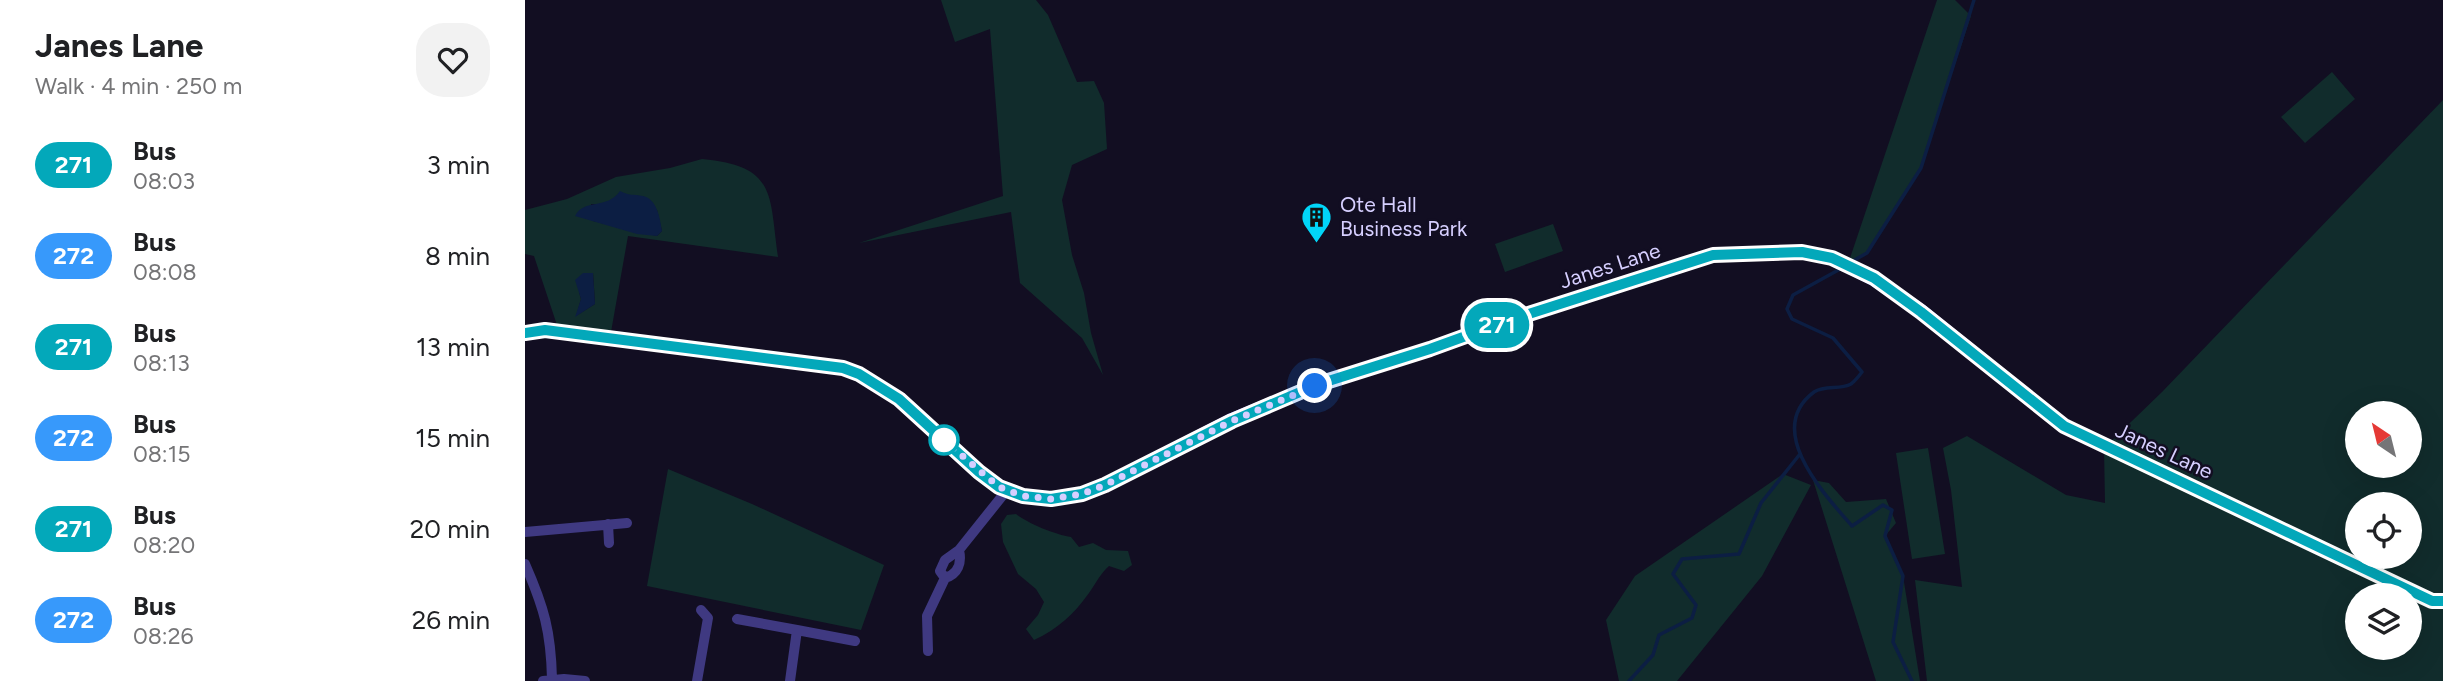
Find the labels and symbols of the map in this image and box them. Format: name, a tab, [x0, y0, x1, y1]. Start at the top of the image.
place label: Ote Hall Business Park	[1340, 192, 1468, 241]
building icon: Ote Hall Business Park	[1300, 200, 1334, 244]
street label: Janes Lane	[1556, 237, 1663, 294]
line badge: 271	[1457, 302, 1537, 348]
your location	[1297, 368, 1332, 403]
north arrow	[2345, 401, 2422, 478]
street label: Janes Lane	[2112, 417, 2217, 484]
unlabelled marker	[929, 425, 959, 455]

